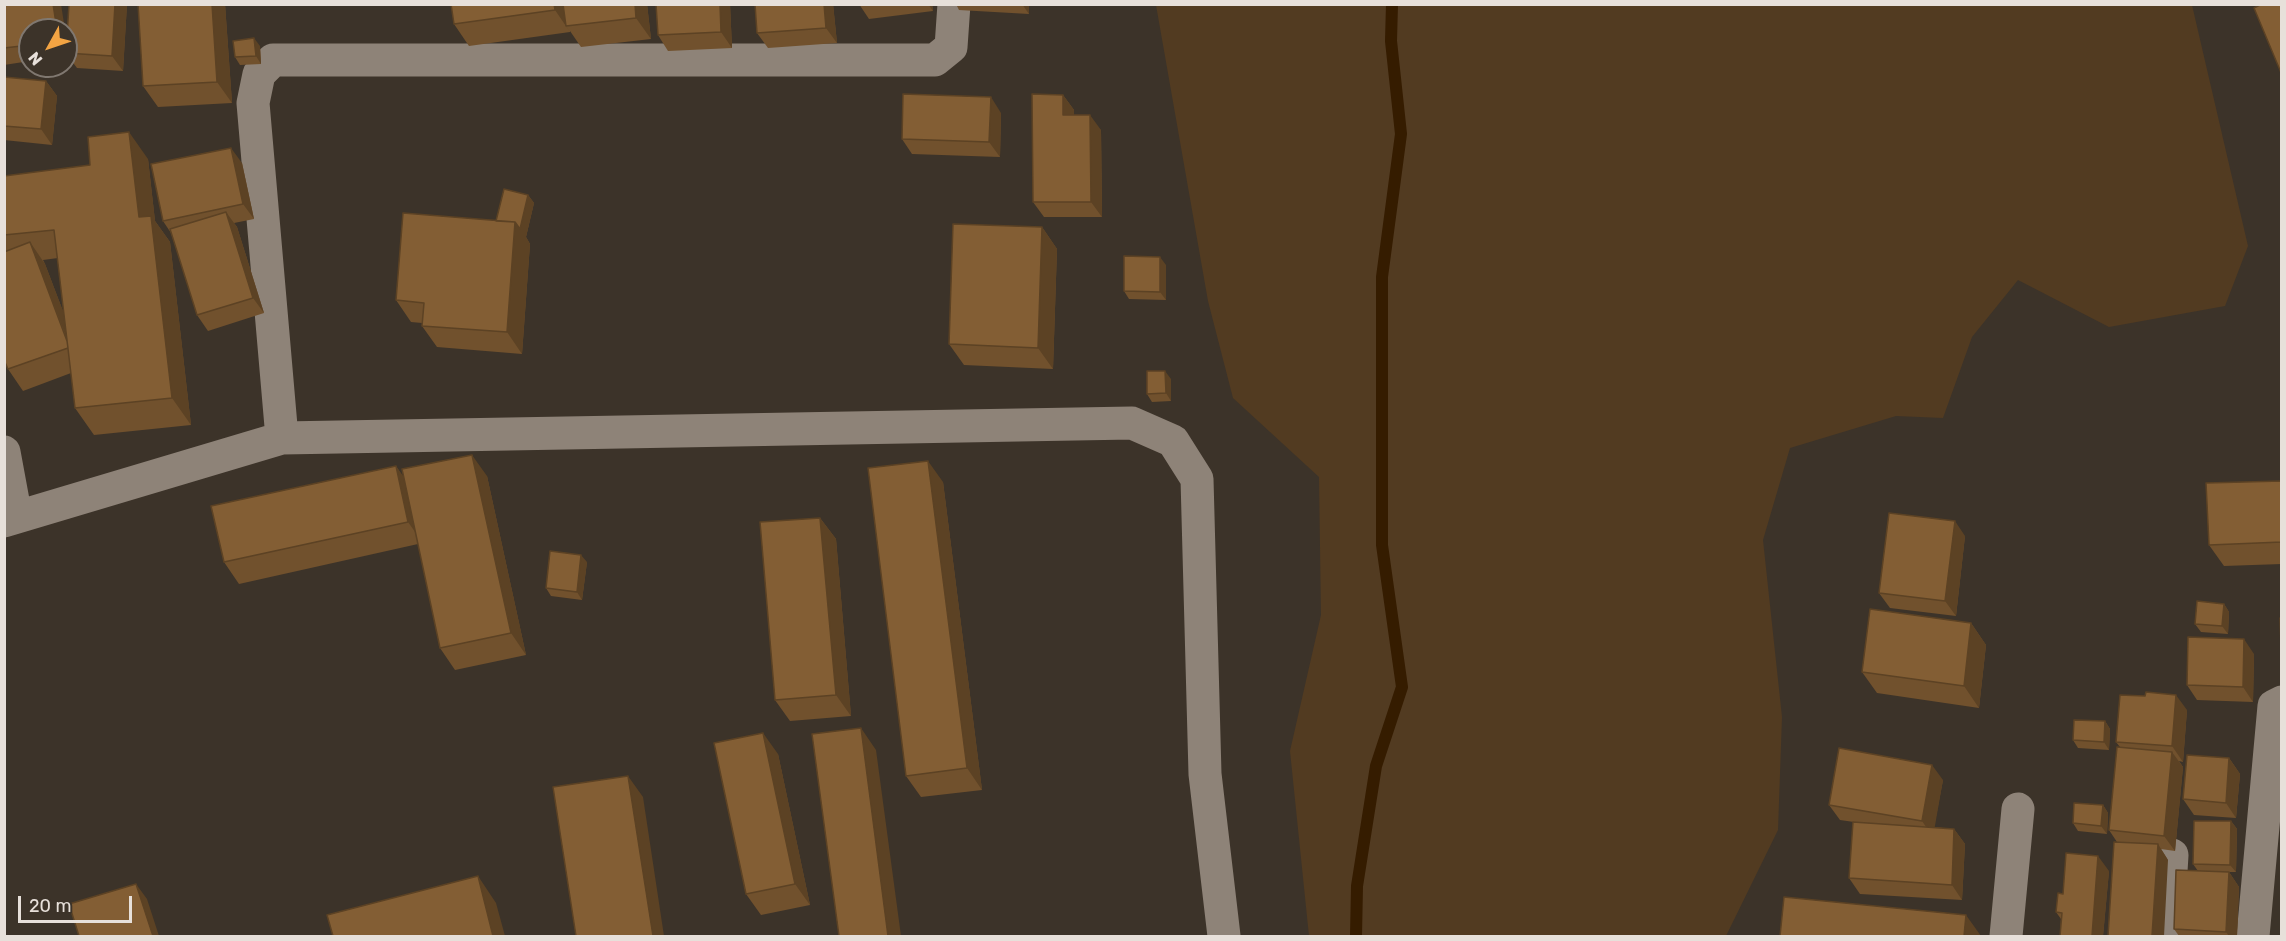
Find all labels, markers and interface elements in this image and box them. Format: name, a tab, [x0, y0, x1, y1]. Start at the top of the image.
north arrow	[18, 18, 78, 78]
text: N	[24, 48, 46, 69]
scale bar	[21, 884, 135, 922]
text: 20 m	[29, 895, 71, 917]

